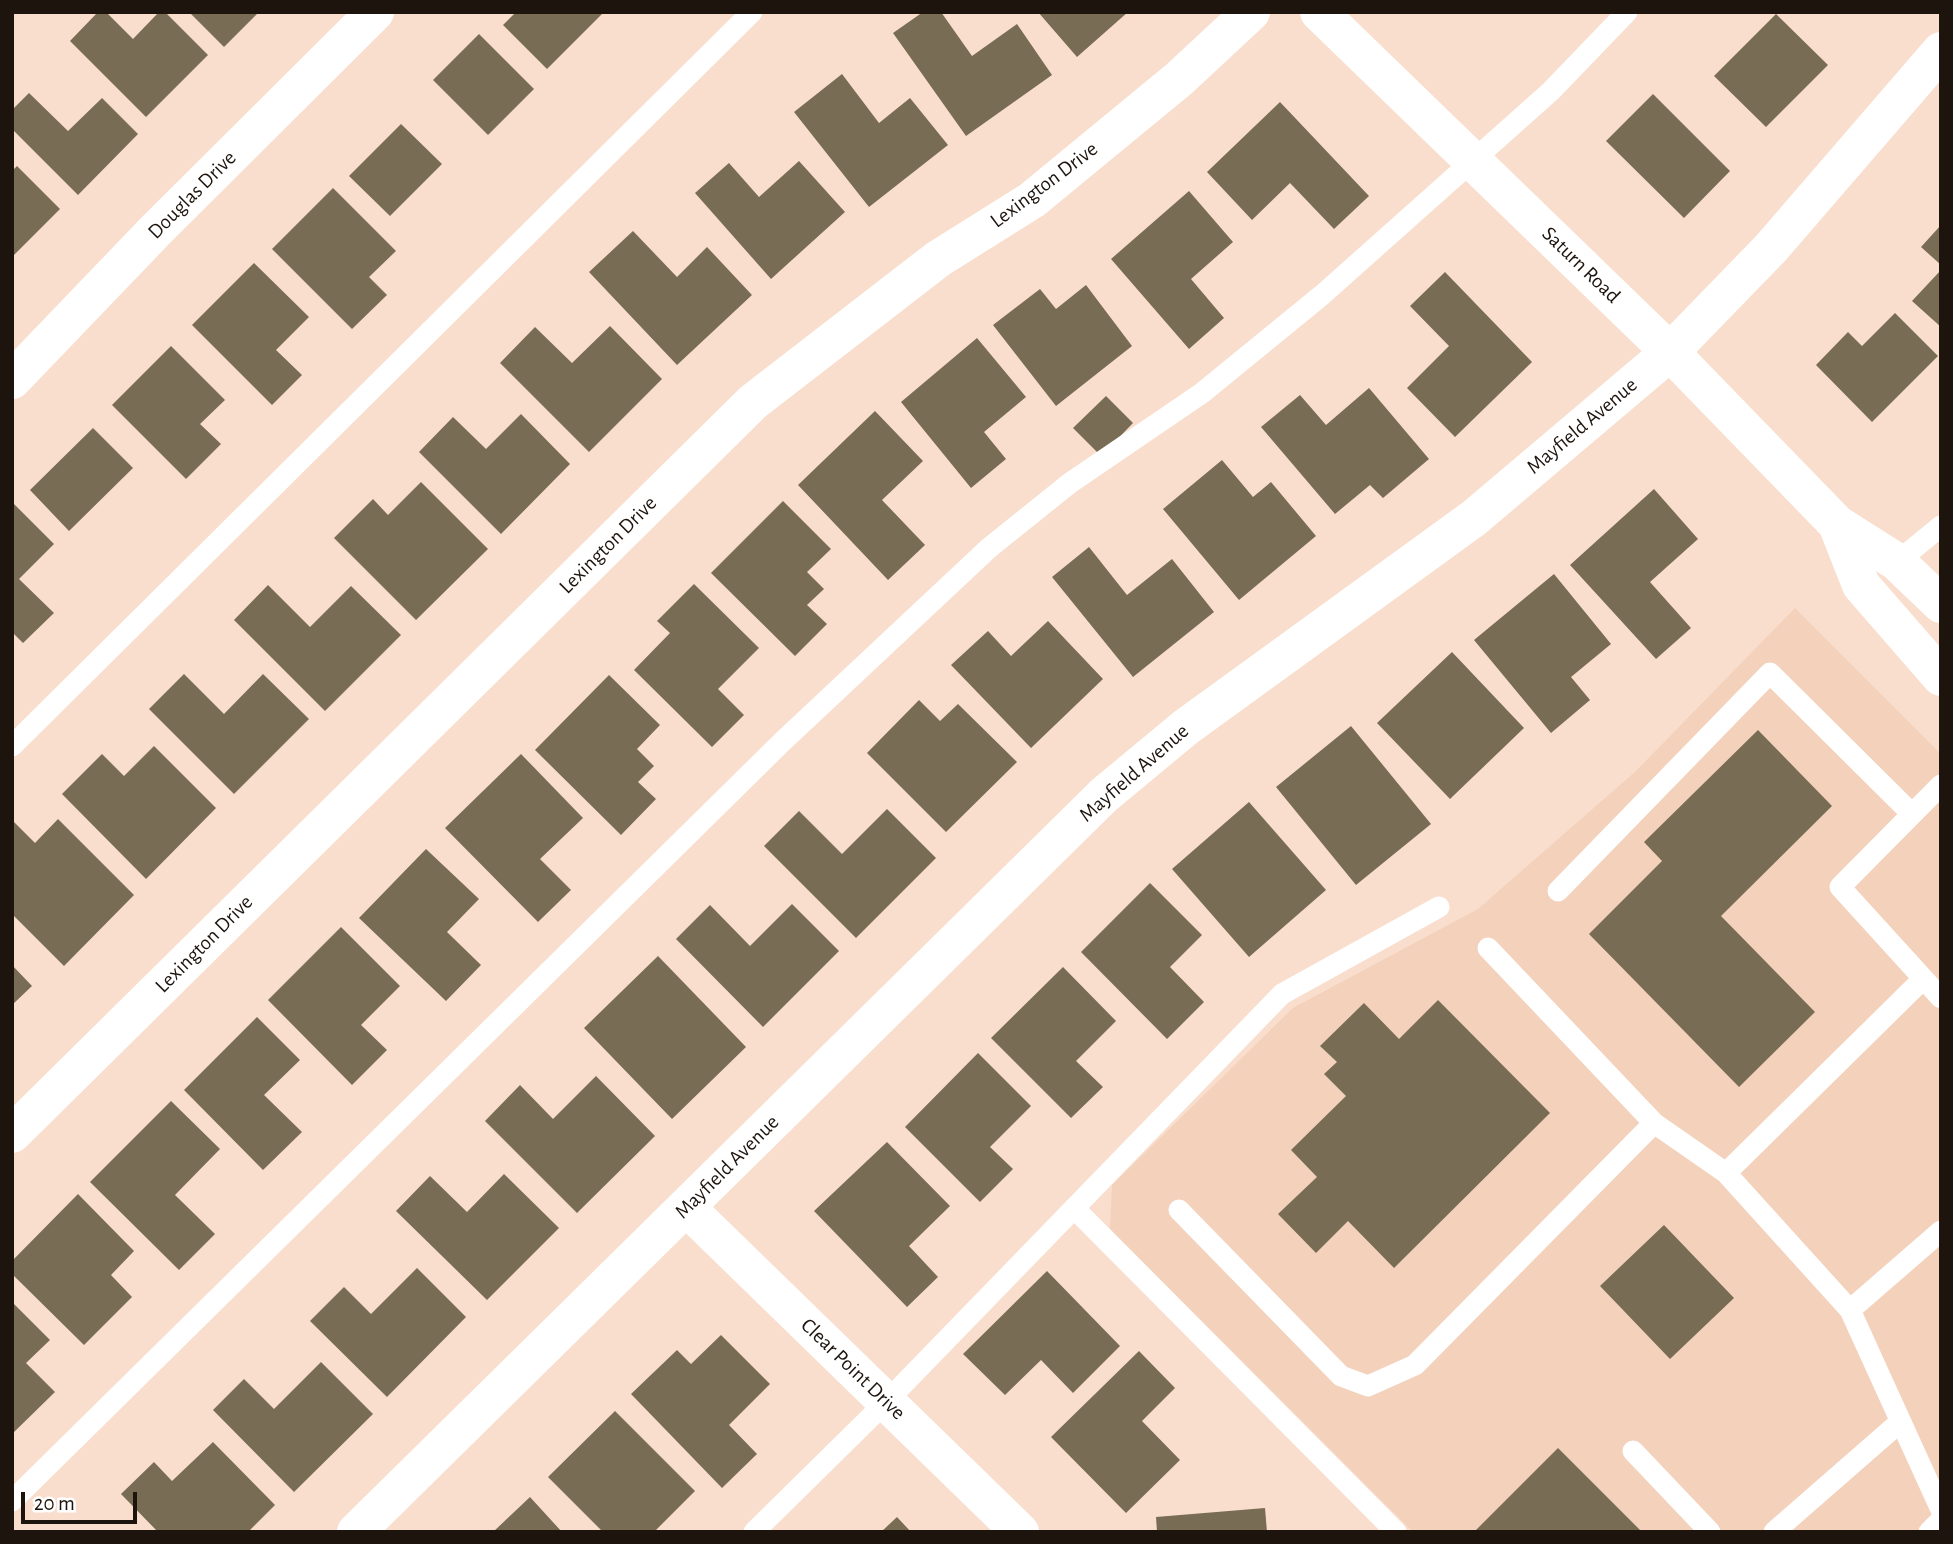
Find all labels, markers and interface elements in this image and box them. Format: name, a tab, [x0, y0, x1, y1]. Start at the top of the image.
street label: Lexington Drive	[985, 136, 1103, 234]
street label: Douglas Drive	[143, 146, 241, 244]
street label: Saturn Road	[1537, 221, 1625, 309]
street label: Mayfield Avenue	[1521, 372, 1643, 480]
street label: Lexington Drive	[554, 491, 662, 599]
street label: Mayfield Avenue	[1074, 719, 1194, 827]
street label: Lexington Drive	[150, 890, 258, 998]
street label: Mayfield Avenue	[670, 1110, 784, 1224]
street label: Clear Point Drive	[795, 1313, 911, 1425]
scale bar	[24, 1478, 140, 1522]
text: 20 m	[34, 1493, 75, 1514]

